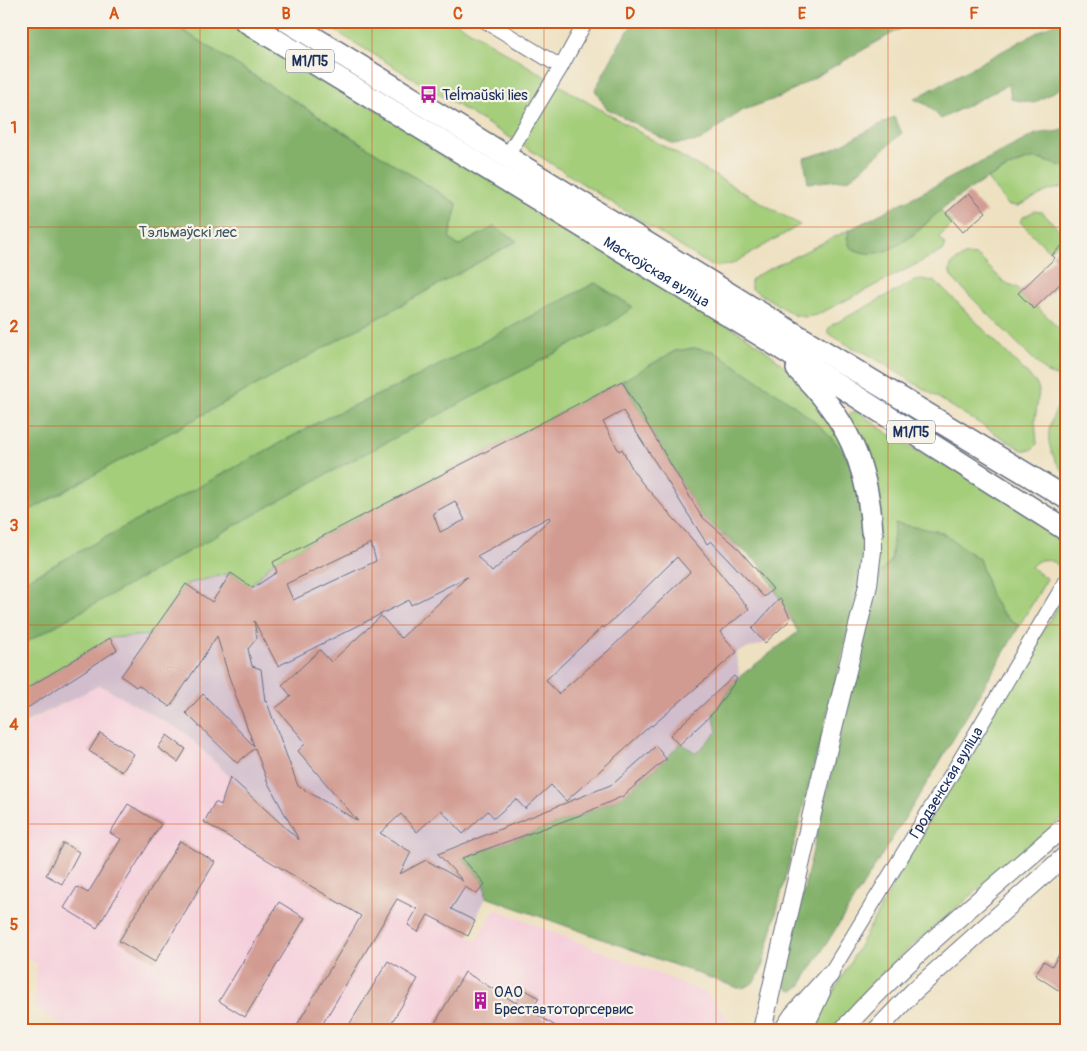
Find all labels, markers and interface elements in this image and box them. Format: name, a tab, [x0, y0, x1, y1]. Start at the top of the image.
text: A	[109, 4, 120, 24]
text: B	[281, 4, 291, 24]
text: C	[453, 4, 463, 24]
text: D	[625, 4, 635, 24]
text: E	[798, 4, 807, 24]
text: F	[969, 4, 979, 24]
road number: М1/П5	[286, 49, 334, 72]
bus stop icon: Teĺmaŭski lies	[418, 85, 438, 105]
place label: Teĺmaŭski lies	[442, 86, 528, 105]
text: 1	[11, 118, 17, 138]
park label: Тэльмаўскі лес	[139, 223, 238, 242]
street label: Маскоўская вуліца	[600, 233, 713, 312]
text: 2	[10, 317, 19, 337]
road number: М1/П5	[887, 421, 935, 444]
text: 3	[10, 516, 19, 536]
text: 4	[9, 715, 19, 735]
street label: Гродзенская вуліца	[906, 723, 988, 842]
text: 5	[10, 915, 19, 935]
place label: ОАО Бреставтоторгсервис	[494, 983, 634, 1019]
building icon: ОАО Бреставтоторгсервис	[470, 991, 490, 1011]

